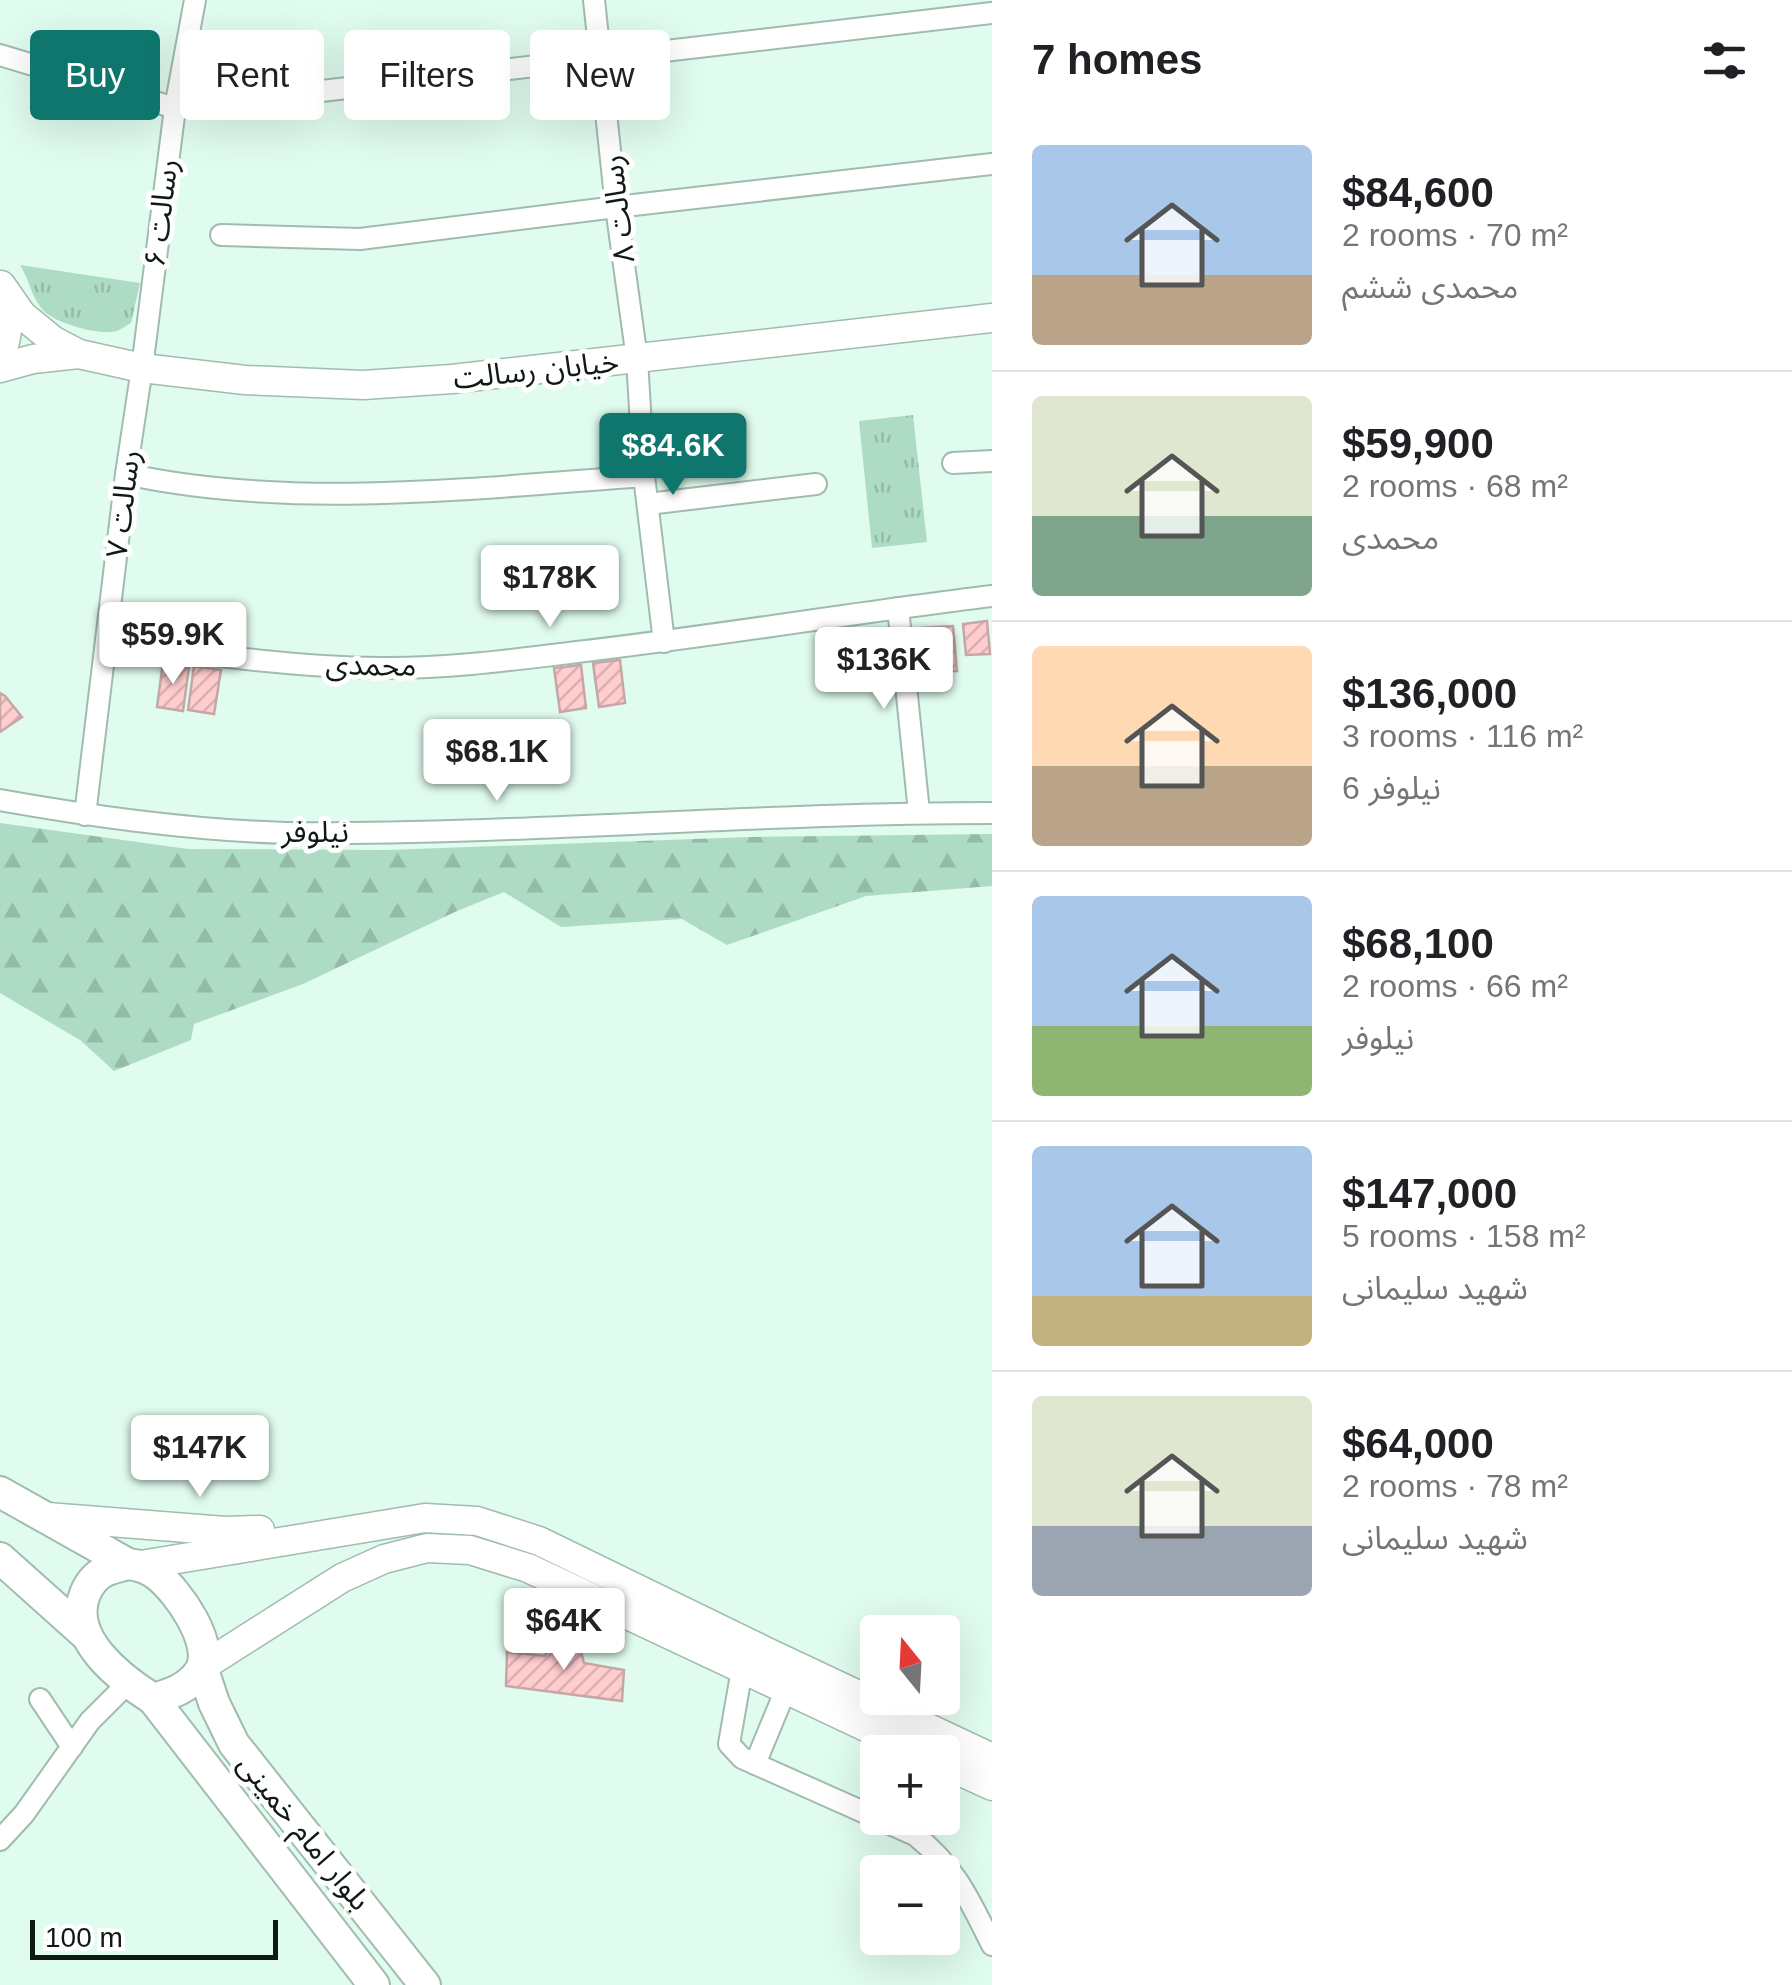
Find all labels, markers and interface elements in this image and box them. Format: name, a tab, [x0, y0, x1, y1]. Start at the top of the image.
chip: Buy	[30, 30, 160, 120]
chip: Rent	[180, 30, 324, 120]
chip: Filters	[344, 30, 510, 120]
chip: New	[530, 30, 670, 120]
icon: filters	[1697, 33, 1752, 88]
text: 7 homes	[1032, 36, 1202, 83]
street label: ۸ رسالت	[595, 153, 641, 265]
street label: رسالت ۶	[138, 157, 184, 269]
text: $84,600	[1342, 169, 1494, 216]
icon: home	[1112, 185, 1232, 305]
text: 2 rooms · 70 m²	[1342, 217, 1568, 253]
text: محمدی ششم	[1342, 269, 1518, 305]
street label: خیابان رسالت	[452, 344, 620, 396]
pin: $84.6K	[592, 413, 754, 498]
text: $59,900	[1342, 420, 1494, 467]
text: $84.6K	[621, 427, 725, 463]
icon: home	[1112, 436, 1232, 556]
street label: رسالت ۷	[100, 448, 146, 560]
text: 2 rooms · 68 m²	[1342, 468, 1568, 504]
text: محمدی	[1342, 520, 1439, 556]
pin: $178K	[480, 545, 620, 630]
text: $178K	[503, 559, 597, 595]
pin: $59.9K	[92, 602, 254, 687]
text: $59.9K	[121, 616, 225, 652]
pin: $136K	[814, 627, 954, 712]
text: $136K	[837, 641, 931, 677]
street label: محمدی	[325, 647, 417, 683]
text: $136,000	[1342, 670, 1517, 717]
icon: home	[1112, 686, 1232, 806]
text: 3 rooms · 116 m²	[1342, 718, 1583, 754]
pin: $68.1K	[416, 719, 578, 804]
text: $68.1K	[445, 733, 549, 769]
text: نیلوفر 6	[1342, 770, 1441, 806]
street label: نیلوفر	[280, 815, 349, 849]
text: $68,100	[1342, 920, 1494, 967]
icon: home	[1112, 936, 1232, 1056]
text: 2 rooms · 66 m²	[1342, 968, 1568, 1004]
text: نیلوفر	[1342, 1020, 1414, 1056]
text: $147,000	[1342, 1170, 1517, 1217]
icon: home	[1112, 1186, 1232, 1306]
text: 5 rooms · 158 m²	[1342, 1218, 1586, 1254]
text: شهید سلیمانی	[1342, 1270, 1528, 1306]
pin: $147K	[130, 1415, 270, 1500]
text: $64,000	[1342, 1420, 1494, 1467]
text: $147K	[153, 1429, 247, 1465]
icon: home	[1112, 1436, 1232, 1556]
text: 2 rooms · 78 m²	[1342, 1468, 1568, 1504]
text: شهید سلیمانی	[1342, 1520, 1528, 1556]
pin: $64K	[505, 1588, 623, 1673]
text: $64K	[526, 1602, 602, 1638]
north arrow	[860, 1615, 960, 1715]
map controls	[860, 1615, 960, 1955]
button: +	[860, 1735, 960, 1835]
street label: بلوار امام خمینی	[227, 1747, 377, 1920]
button: −	[860, 1855, 960, 1955]
scale bar	[30, 1915, 278, 1960]
text: 100 m	[45, 1922, 123, 1953]

